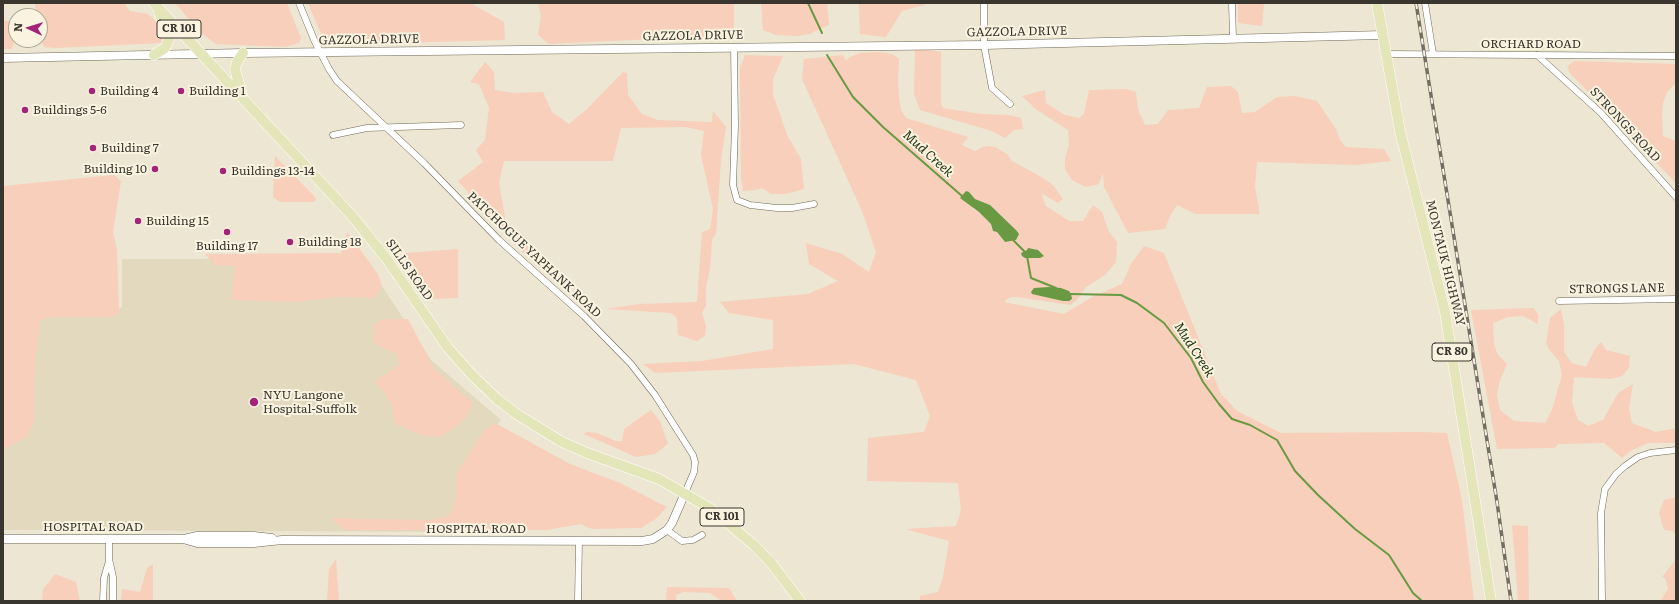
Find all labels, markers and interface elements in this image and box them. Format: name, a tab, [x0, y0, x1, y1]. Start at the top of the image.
north arrow	[8, 8, 48, 48]
road number: CR 101	[157, 20, 201, 38]
text: N	[9, 22, 25, 32]
street label: GAZZOLA DRIVE	[966, 24, 1068, 40]
street label: GAZZOLA DRIVE	[642, 28, 744, 44]
street label: GAZZOLA DRIVE	[318, 32, 420, 48]
street label: ORCHARD ROAD	[1481, 37, 1581, 51]
place label: Building 4	[100, 84, 158, 98]
place label: Building 1	[189, 84, 246, 98]
street label: STRONGS ROAD	[1587, 85, 1663, 165]
marker: Building 4	[87, 86, 97, 96]
marker: Building 1	[176, 86, 186, 96]
place label: Buildings 5-6	[33, 103, 107, 117]
marker: Buildings 5-6	[20, 105, 30, 115]
water label: Mud Creek	[900, 127, 956, 181]
place label: Building 7	[101, 141, 159, 155]
marker: Building 7	[88, 143, 98, 153]
place label: Building 10	[83, 162, 147, 176]
marker: Building 10	[150, 164, 160, 174]
place label: Buildings 13-14	[231, 164, 315, 178]
marker: Buildings 13-14	[218, 166, 228, 176]
street label: PATCHOGUE YAPHANK ROAD	[464, 189, 604, 321]
street label: MONTAUK HIGHWAY	[1422, 198, 1468, 328]
place label: Building 15	[146, 214, 209, 228]
marker: Building 15	[133, 216, 143, 226]
marker: Building 17	[222, 227, 232, 237]
place label: Building 18	[298, 235, 361, 249]
marker: Building 18	[285, 237, 295, 247]
street label: SILLS ROAD	[383, 237, 435, 303]
place label: Building 17	[196, 239, 258, 253]
street label: STRONGS LANE	[1569, 281, 1665, 297]
water label: Mud Creek	[1171, 320, 1217, 380]
road number: CR 80	[1432, 343, 1472, 361]
place label: NYU Langone Hospital-Suffolk	[263, 388, 357, 416]
marker: NYU Langone Hospital-Suffolk	[248, 396, 260, 408]
road number: CR 101	[700, 508, 744, 526]
street label: HOSPITAL ROAD	[43, 520, 143, 534]
street label: HOSPITAL ROAD	[426, 522, 526, 536]

